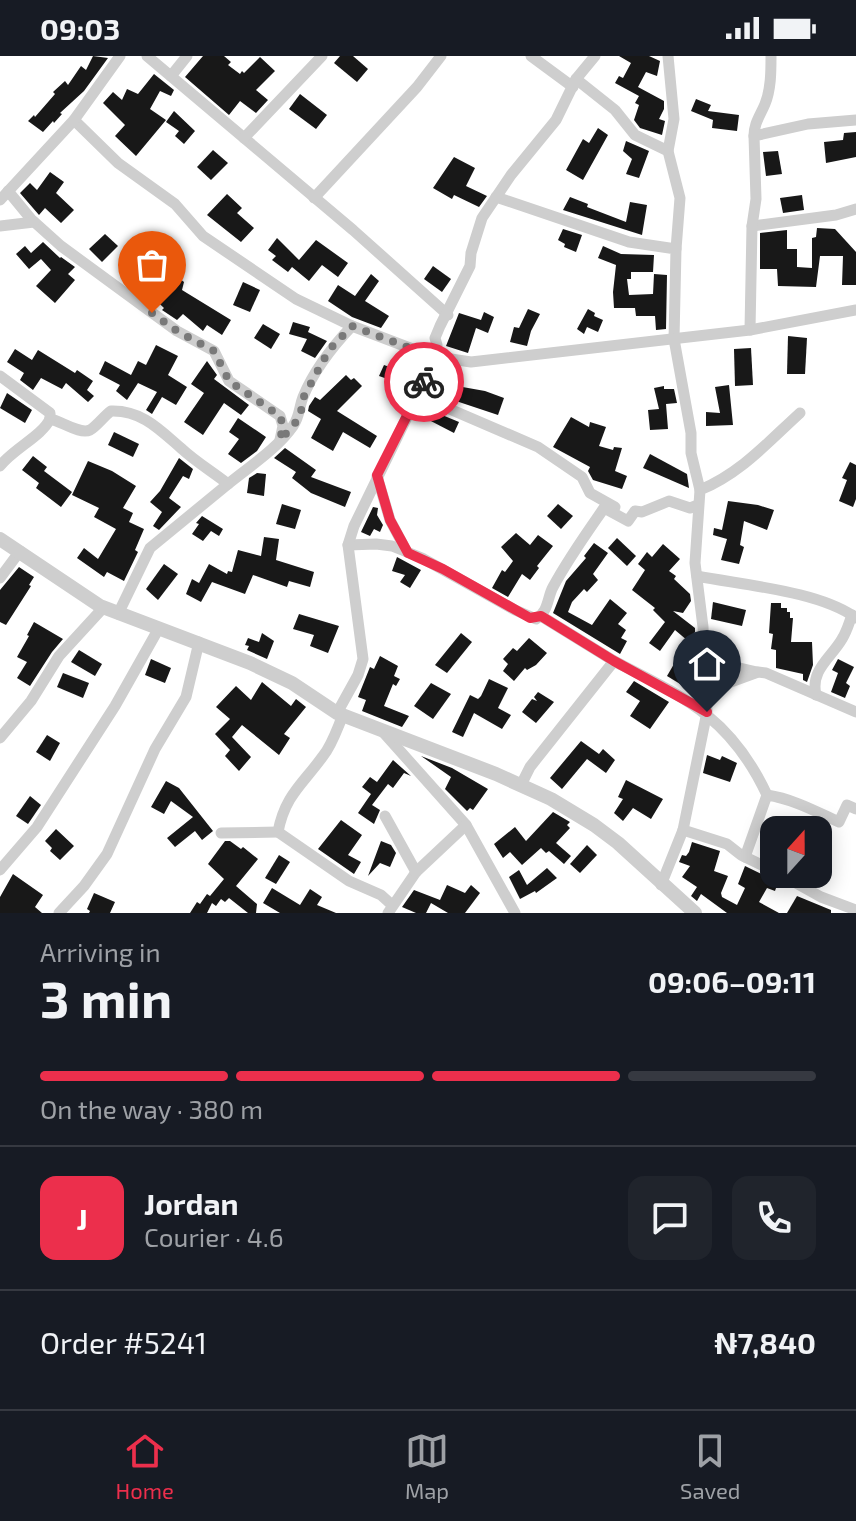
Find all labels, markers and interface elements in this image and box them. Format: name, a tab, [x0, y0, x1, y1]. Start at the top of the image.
text: 09:03	[40, 10, 120, 46]
pin	[118, 231, 186, 313]
icon: bag	[130, 243, 174, 287]
courier	[384, 342, 464, 422]
icon: bike	[402, 360, 446, 404]
pin	[673, 630, 741, 712]
icon: home	[685, 642, 729, 686]
north arrow	[760, 816, 832, 888]
map controls	[760, 816, 832, 888]
text: Arriving in	[40, 936, 161, 967]
text: 09:06–09:11	[648, 963, 816, 999]
text: 3 min	[40, 966, 172, 1028]
text: On the way · 380 m	[40, 1093, 263, 1124]
button: chat	[628, 1176, 712, 1260]
button: phone	[732, 1176, 816, 1260]
text: Jordan	[144, 1185, 239, 1221]
text: J	[76, 1200, 88, 1236]
text: Courier · 4.6	[144, 1221, 284, 1252]
text: Order #5241	[40, 1324, 207, 1360]
text: ₦7,840	[714, 1324, 816, 1360]
tab: Home	[116, 1429, 174, 1503]
tab: Map	[405, 1429, 449, 1503]
tab: Saved	[680, 1429, 740, 1503]

